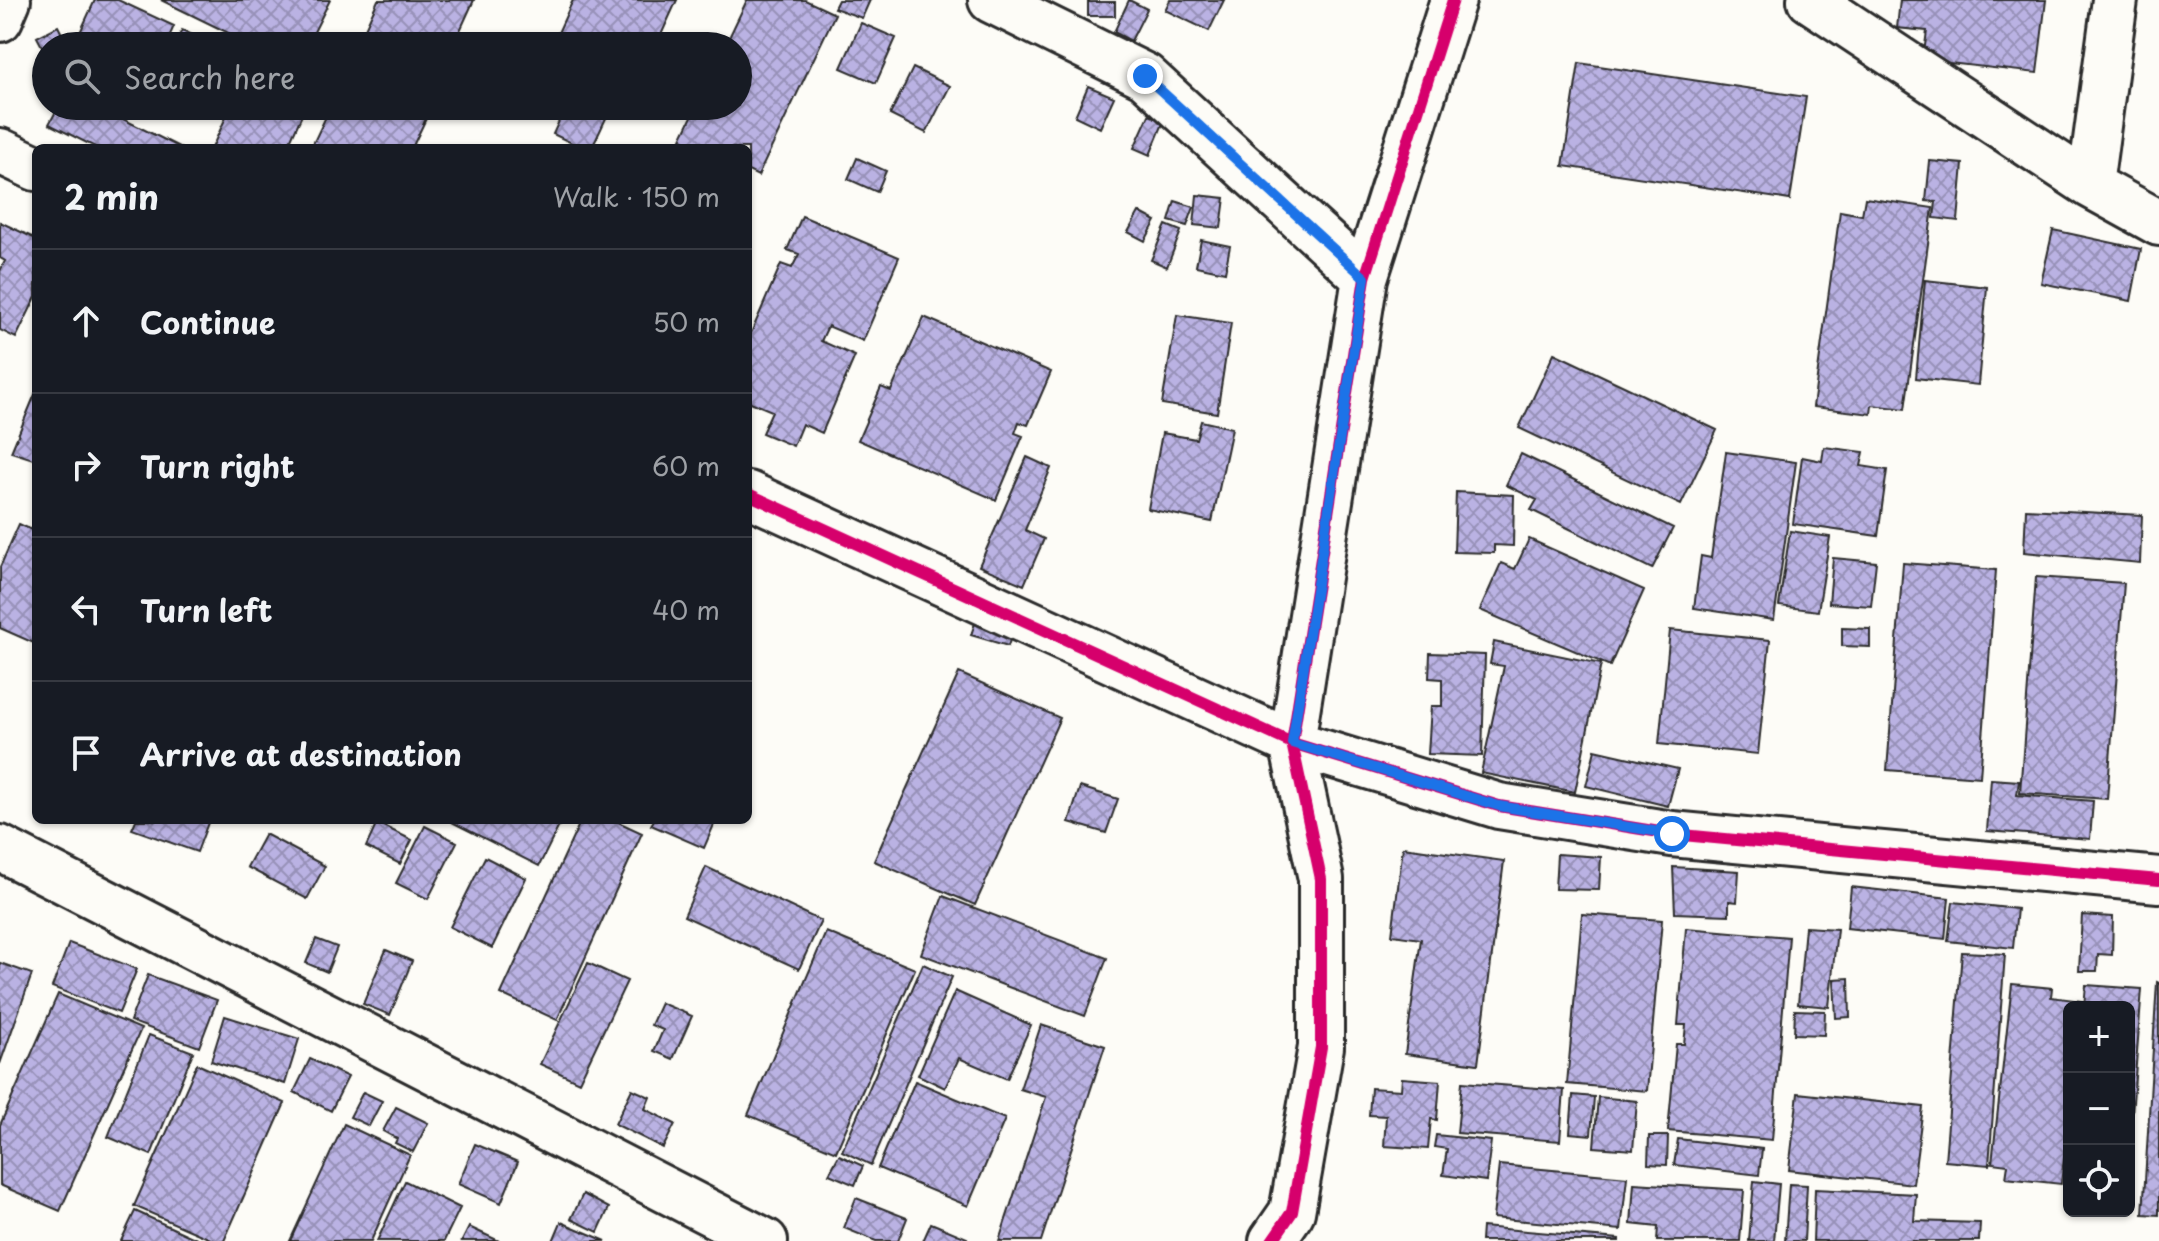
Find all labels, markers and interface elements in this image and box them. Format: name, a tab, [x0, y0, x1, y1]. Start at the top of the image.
search box	[32, 32, 752, 120]
icon: search	[60, 54, 104, 98]
text: Search here	[124, 54, 296, 99]
route end	[1127, 58, 1163, 94]
text: 2 min	[64, 170, 159, 222]
text: Walk · 150 m	[553, 177, 720, 216]
icon: ahead	[64, 299, 108, 343]
text: Continue	[140, 299, 275, 344]
text: 50 m	[653, 302, 720, 341]
icon: right	[64, 443, 108, 487]
text: Turn right	[140, 443, 295, 488]
text: 60 m	[652, 446, 720, 485]
icon: left	[64, 587, 108, 631]
text: Turn left	[140, 587, 272, 632]
text: 40 m	[652, 590, 720, 629]
icon: arrive	[64, 731, 108, 775]
text: Arrive at destination	[140, 731, 462, 776]
route start	[1654, 816, 1690, 852]
map controls	[2063, 1001, 2135, 1217]
button: +	[2063, 1001, 2135, 1073]
button: −	[2063, 1073, 2135, 1145]
button: locate	[2063, 1145, 2135, 1217]

